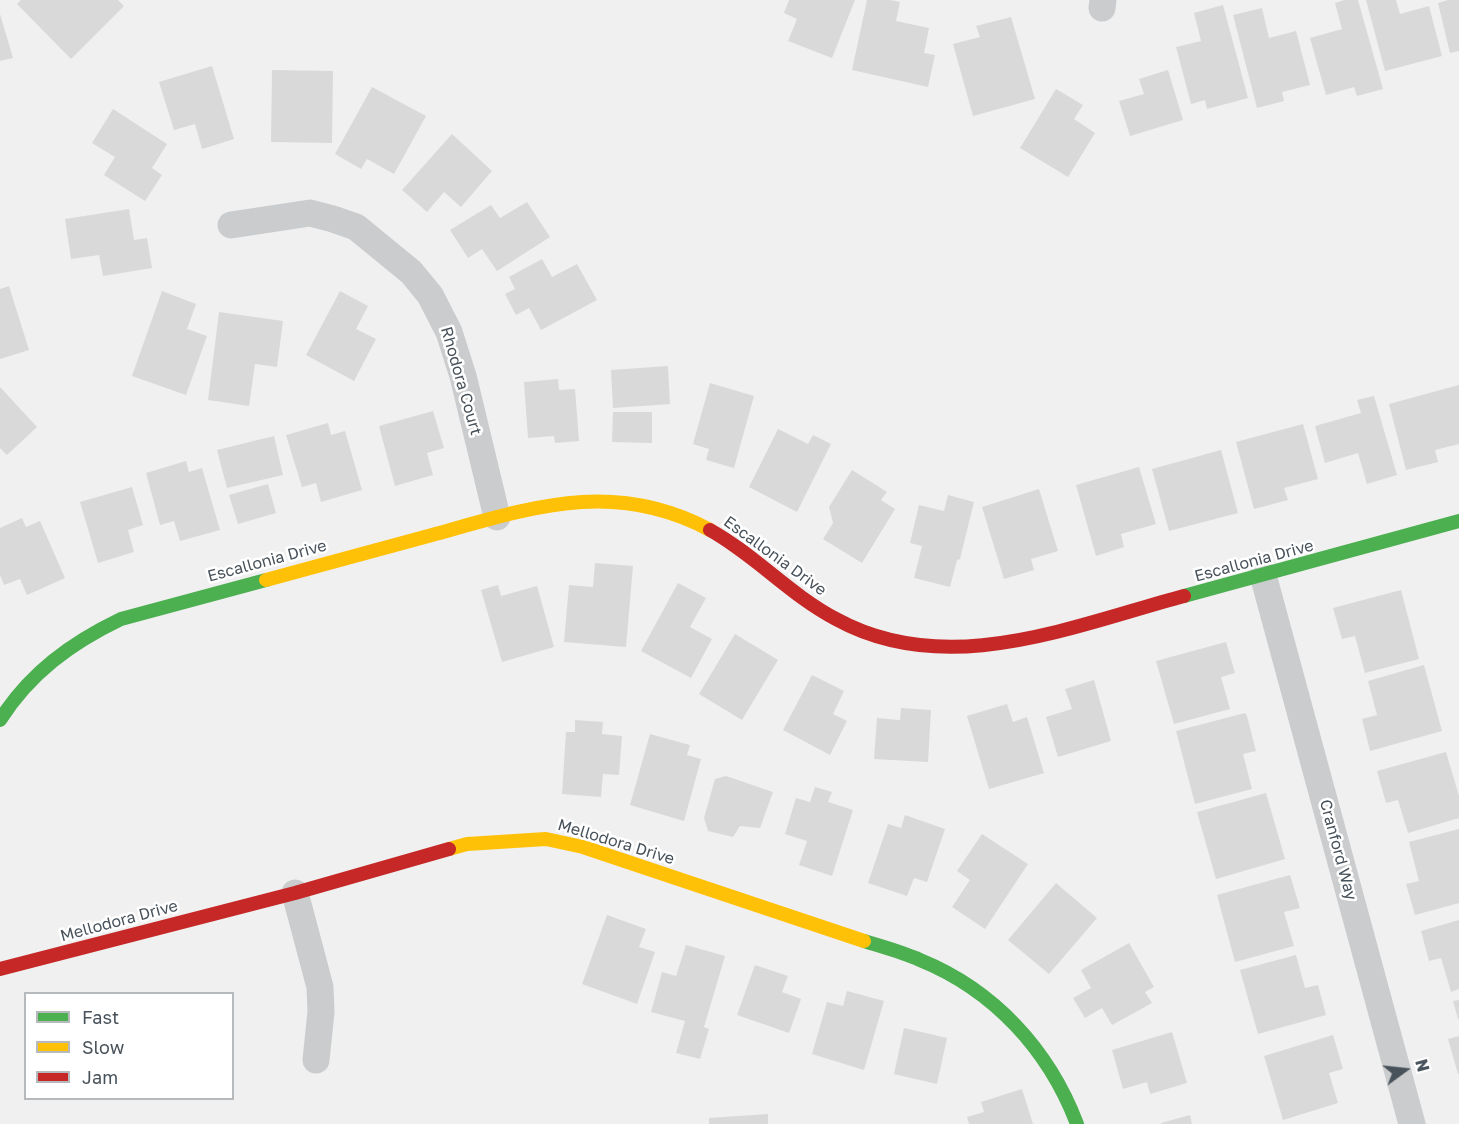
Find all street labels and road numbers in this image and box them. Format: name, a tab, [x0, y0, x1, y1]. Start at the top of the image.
street label: Rhodora Court	[436, 325, 486, 437]
street label: Escallonia Drive	[720, 512, 830, 600]
street label: Escallonia Drive	[205, 536, 329, 586]
street label: Escallonia Drive	[1192, 536, 1316, 586]
street label: Cranford Way	[1315, 798, 1361, 902]
street label: Mellodora Drive	[555, 815, 677, 869]
street label: Mellodora Drive	[58, 896, 180, 946]

